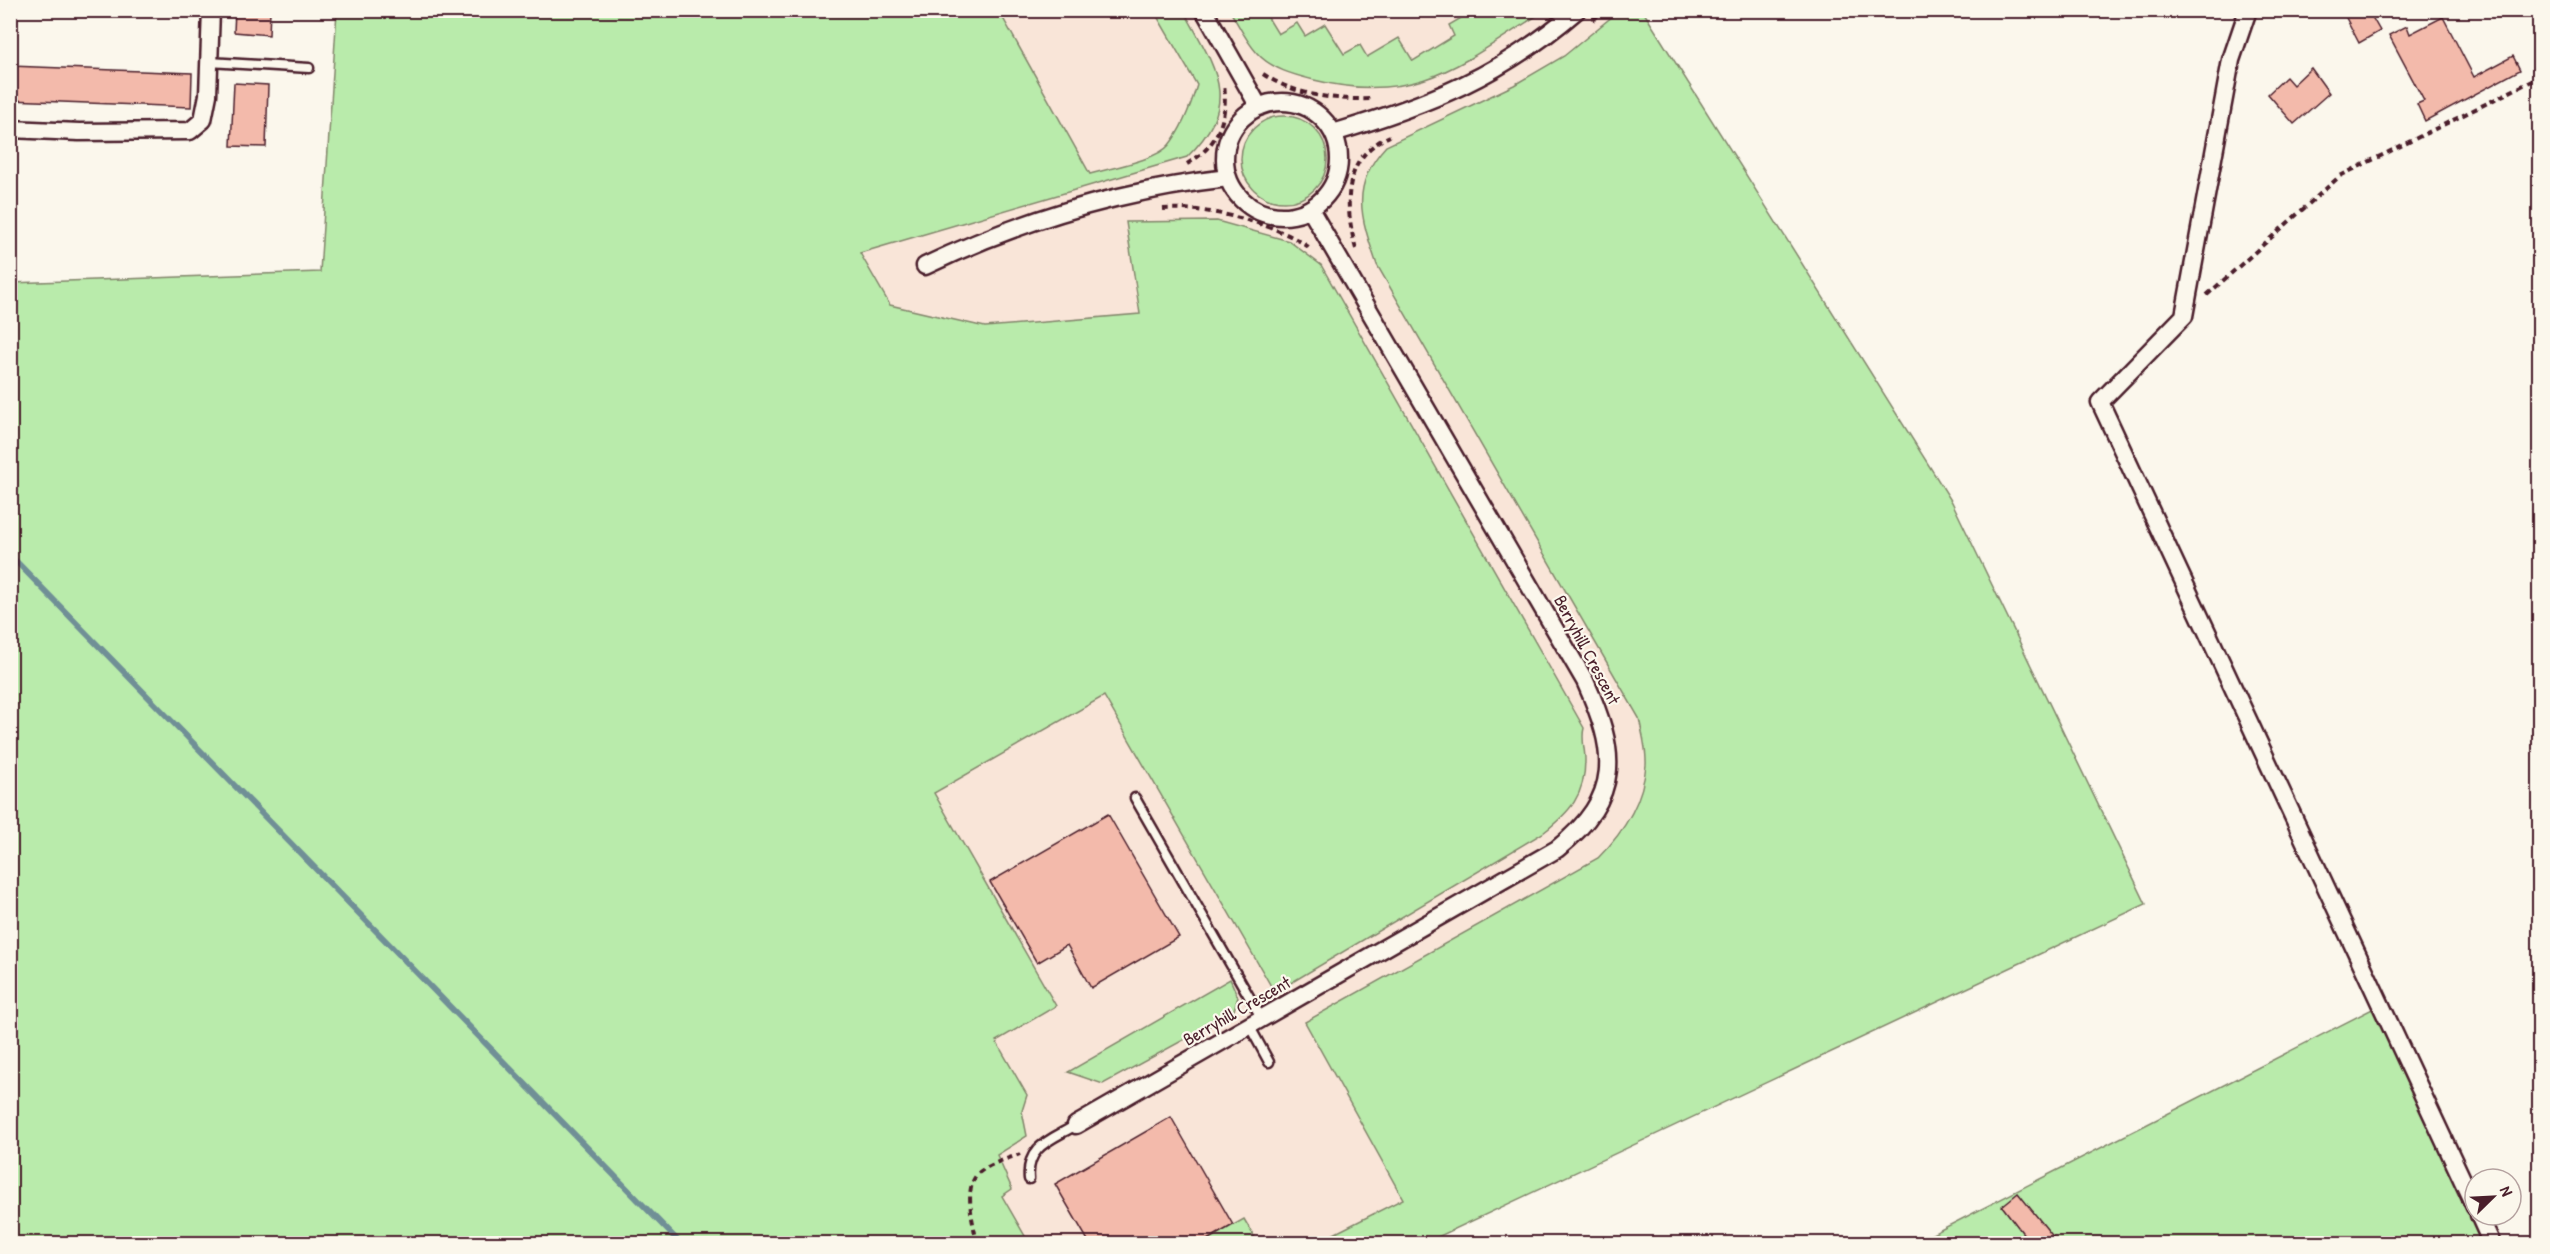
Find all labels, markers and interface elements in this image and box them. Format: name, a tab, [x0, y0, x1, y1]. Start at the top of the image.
street label: Berryhill Crescent	[1548, 591, 1627, 710]
street label: Berryhill Crescent	[1178, 969, 1296, 1052]
north arrow	[2463, 1167, 2523, 1227]
text: N	[2495, 1183, 2519, 1200]

